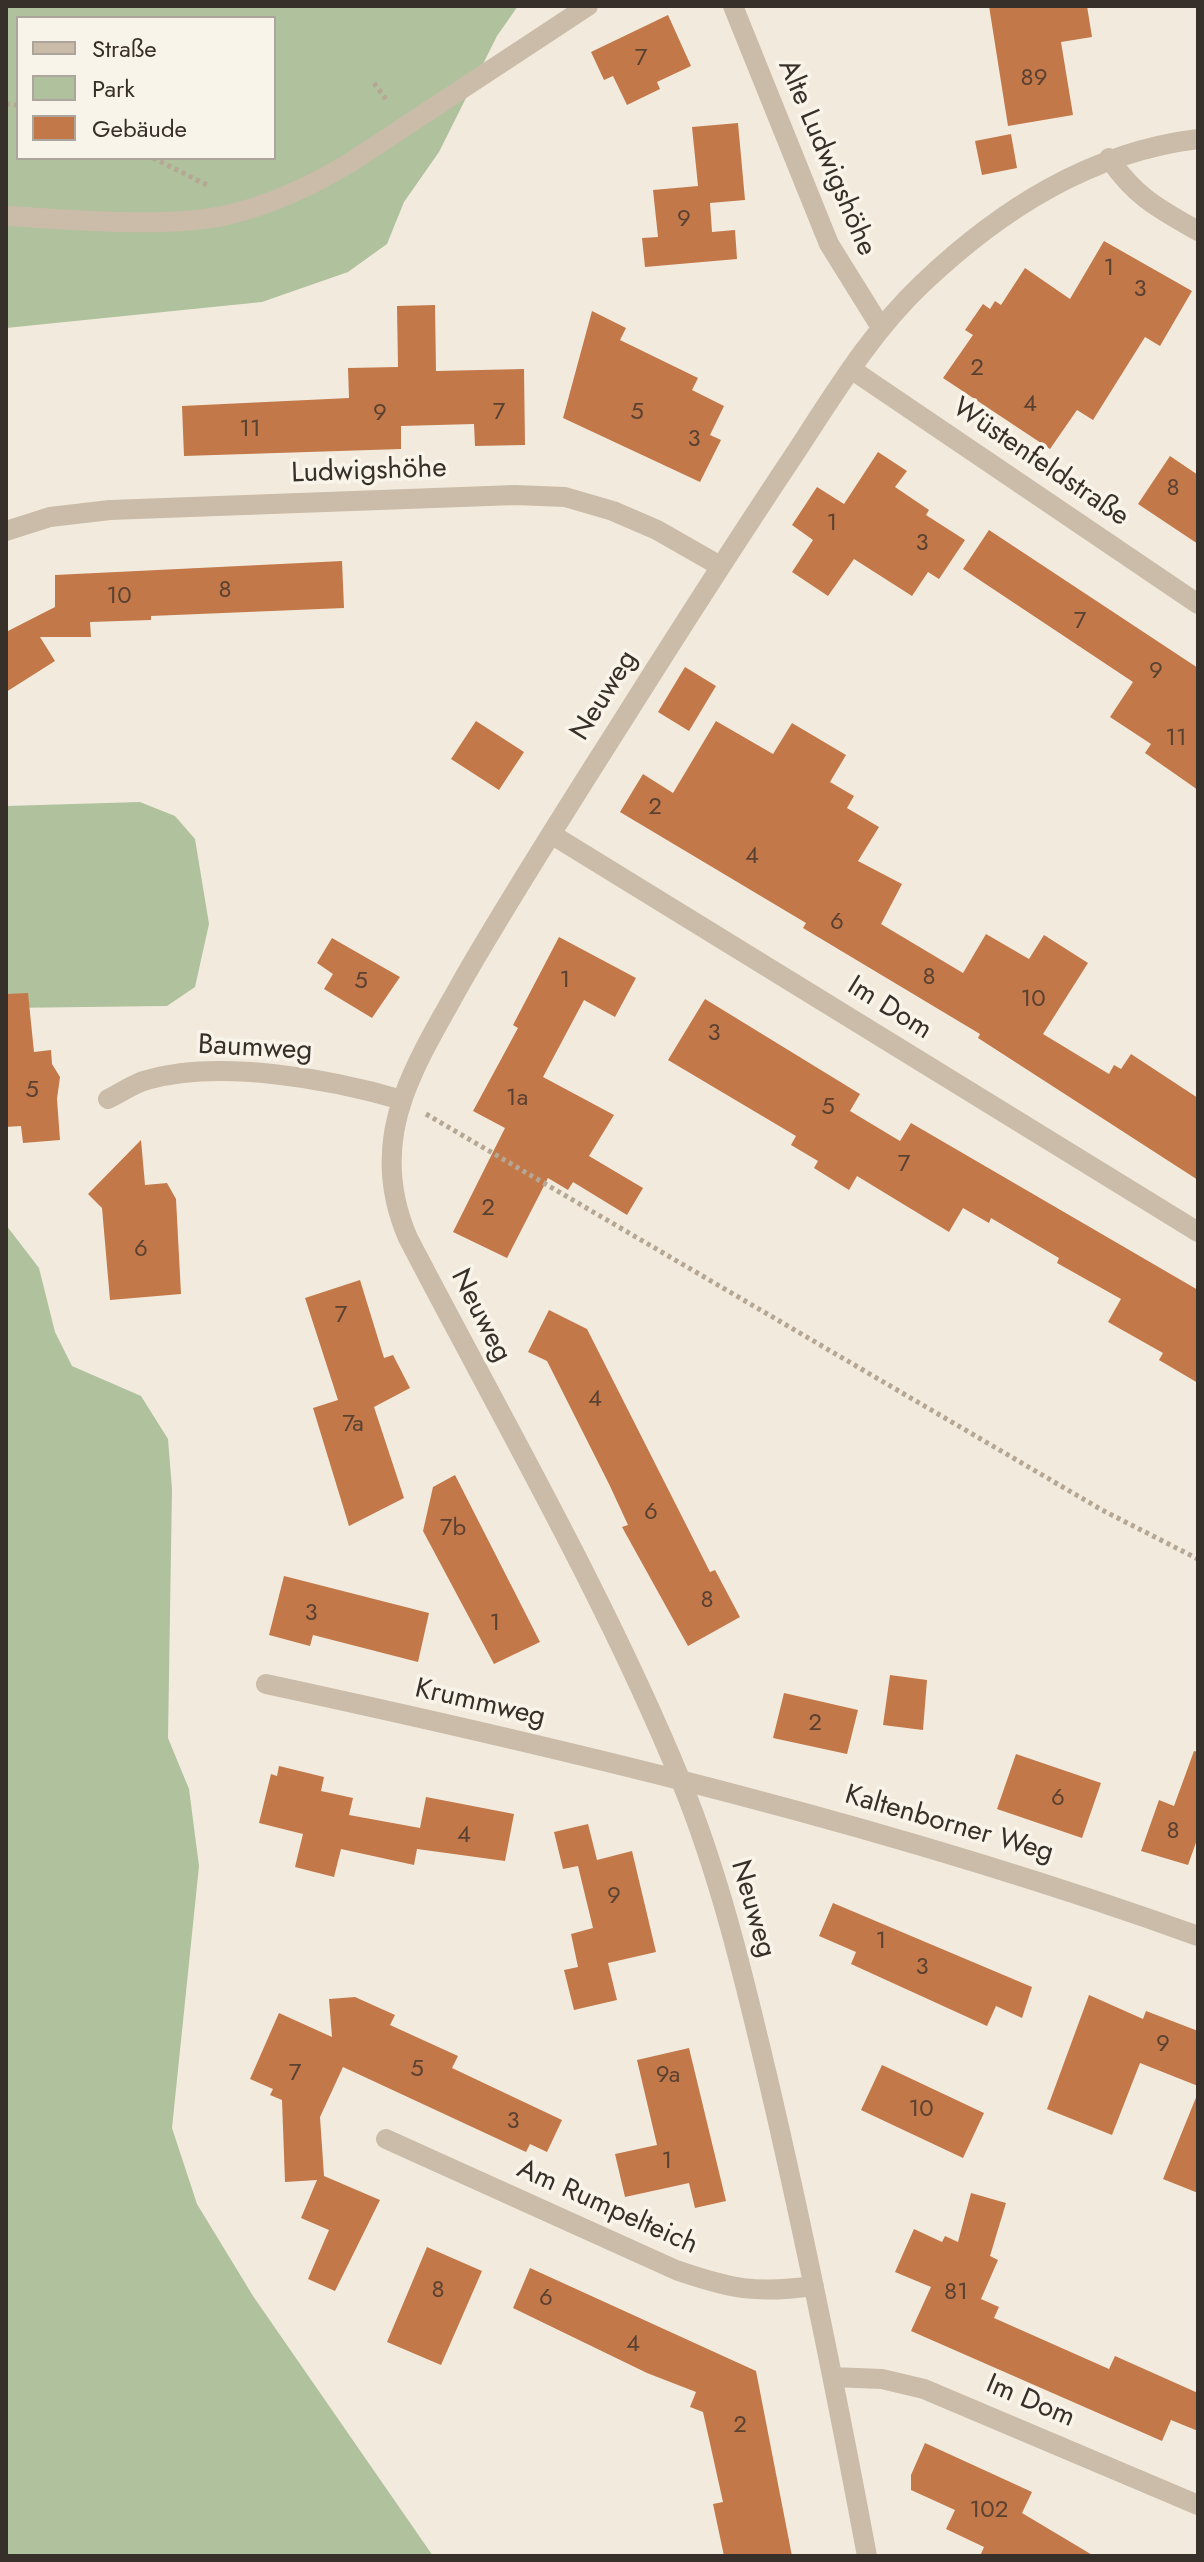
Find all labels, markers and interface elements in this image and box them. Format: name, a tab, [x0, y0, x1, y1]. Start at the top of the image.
legend	[16, 16, 276, 160]
text: Straße	[92, 31, 157, 66]
house number: 7	[635, 45, 647, 73]
street label: Alte Ludwigshöhe	[770, 55, 882, 261]
house number: 89	[1021, 65, 1047, 93]
text: Park	[92, 71, 135, 106]
text: Gebäude	[92, 111, 187, 146]
house number: 9	[677, 206, 691, 234]
house number: 1	[1104, 255, 1114, 283]
house number: 3	[1133, 276, 1147, 304]
house number: 2	[970, 355, 984, 383]
house number: 4	[1023, 391, 1037, 419]
street label: Wüstenfeldstraße	[945, 392, 1135, 534]
house number: 7	[493, 399, 505, 427]
house number: 5	[630, 399, 644, 427]
house number: 9	[373, 400, 387, 428]
house number: 11	[239, 416, 261, 444]
house number: 3	[687, 426, 701, 454]
street label: Ludwigshöhe	[291, 452, 447, 492]
house number: 8	[1166, 475, 1180, 503]
house number: 1	[827, 510, 837, 538]
house number: 3	[915, 530, 929, 558]
house number: 8	[218, 577, 232, 605]
house number: 10	[106, 583, 132, 611]
house number: 7	[1074, 608, 1086, 636]
street label: Neuweg	[564, 645, 646, 747]
house number: 9	[1149, 658, 1163, 686]
house number: 11	[1165, 725, 1187, 753]
house number: 2	[648, 794, 662, 822]
house number: 4	[745, 843, 759, 871]
house number: 6	[830, 909, 844, 937]
house number: 8	[922, 964, 936, 992]
house number: 1	[560, 967, 570, 995]
house number: 5	[354, 968, 368, 996]
street label: Im Dom	[841, 970, 937, 1048]
house number: 10	[1020, 986, 1046, 1014]
house number: 3	[707, 1020, 721, 1048]
street label: Baumweg	[197, 1029, 313, 1069]
house number: 5	[25, 1077, 39, 1105]
house number: 1a	[506, 1085, 528, 1113]
house number: 5	[821, 1094, 835, 1122]
house number: 7	[898, 1151, 910, 1179]
house number: 2	[481, 1195, 495, 1223]
house number: 6	[134, 1236, 148, 1264]
street label: Neuweg	[442, 1264, 518, 1368]
house number: 7	[335, 1302, 347, 1330]
house number: 4	[588, 1386, 602, 1414]
house number: 7a	[342, 1411, 364, 1439]
house number: 6	[644, 1499, 658, 1527]
house number: 7b	[440, 1515, 466, 1543]
house number: 8	[700, 1587, 714, 1615]
house number: 3	[304, 1600, 318, 1628]
house number: 1	[490, 1610, 500, 1638]
street label: Krummweg	[412, 1673, 548, 1735]
house number: 2	[808, 1710, 822, 1738]
street label: Kaltenborner Weg	[841, 1779, 1057, 1871]
house number: 6	[1051, 1785, 1065, 1813]
house number: 8	[1166, 1818, 1180, 1846]
house number: 4	[457, 1822, 471, 1850]
street label: Neuweg	[722, 1856, 782, 1962]
house number: 9	[607, 1883, 621, 1911]
house number: 1	[876, 1928, 886, 1956]
house number: 3	[915, 1954, 929, 1982]
house number: 9	[1156, 2031, 1170, 2059]
house number: 5	[410, 2056, 424, 2084]
house number: 7	[289, 2060, 301, 2088]
house number: 9a	[656, 2062, 680, 2090]
house number: 10	[908, 2096, 934, 2124]
house number: 3	[506, 2108, 520, 2136]
house number: 1	[662, 2148, 672, 2176]
street label: Am Rumpelteich	[511, 2153, 703, 2263]
house number: 8	[431, 2277, 445, 2305]
house number: 81	[944, 2279, 968, 2307]
house number: 6	[539, 2285, 553, 2313]
house number: 4	[626, 2331, 640, 2359]
street label: Im Dom	[981, 2368, 1079, 2436]
house number: 2	[733, 2412, 747, 2440]
house number: 102	[970, 2497, 1008, 2525]

